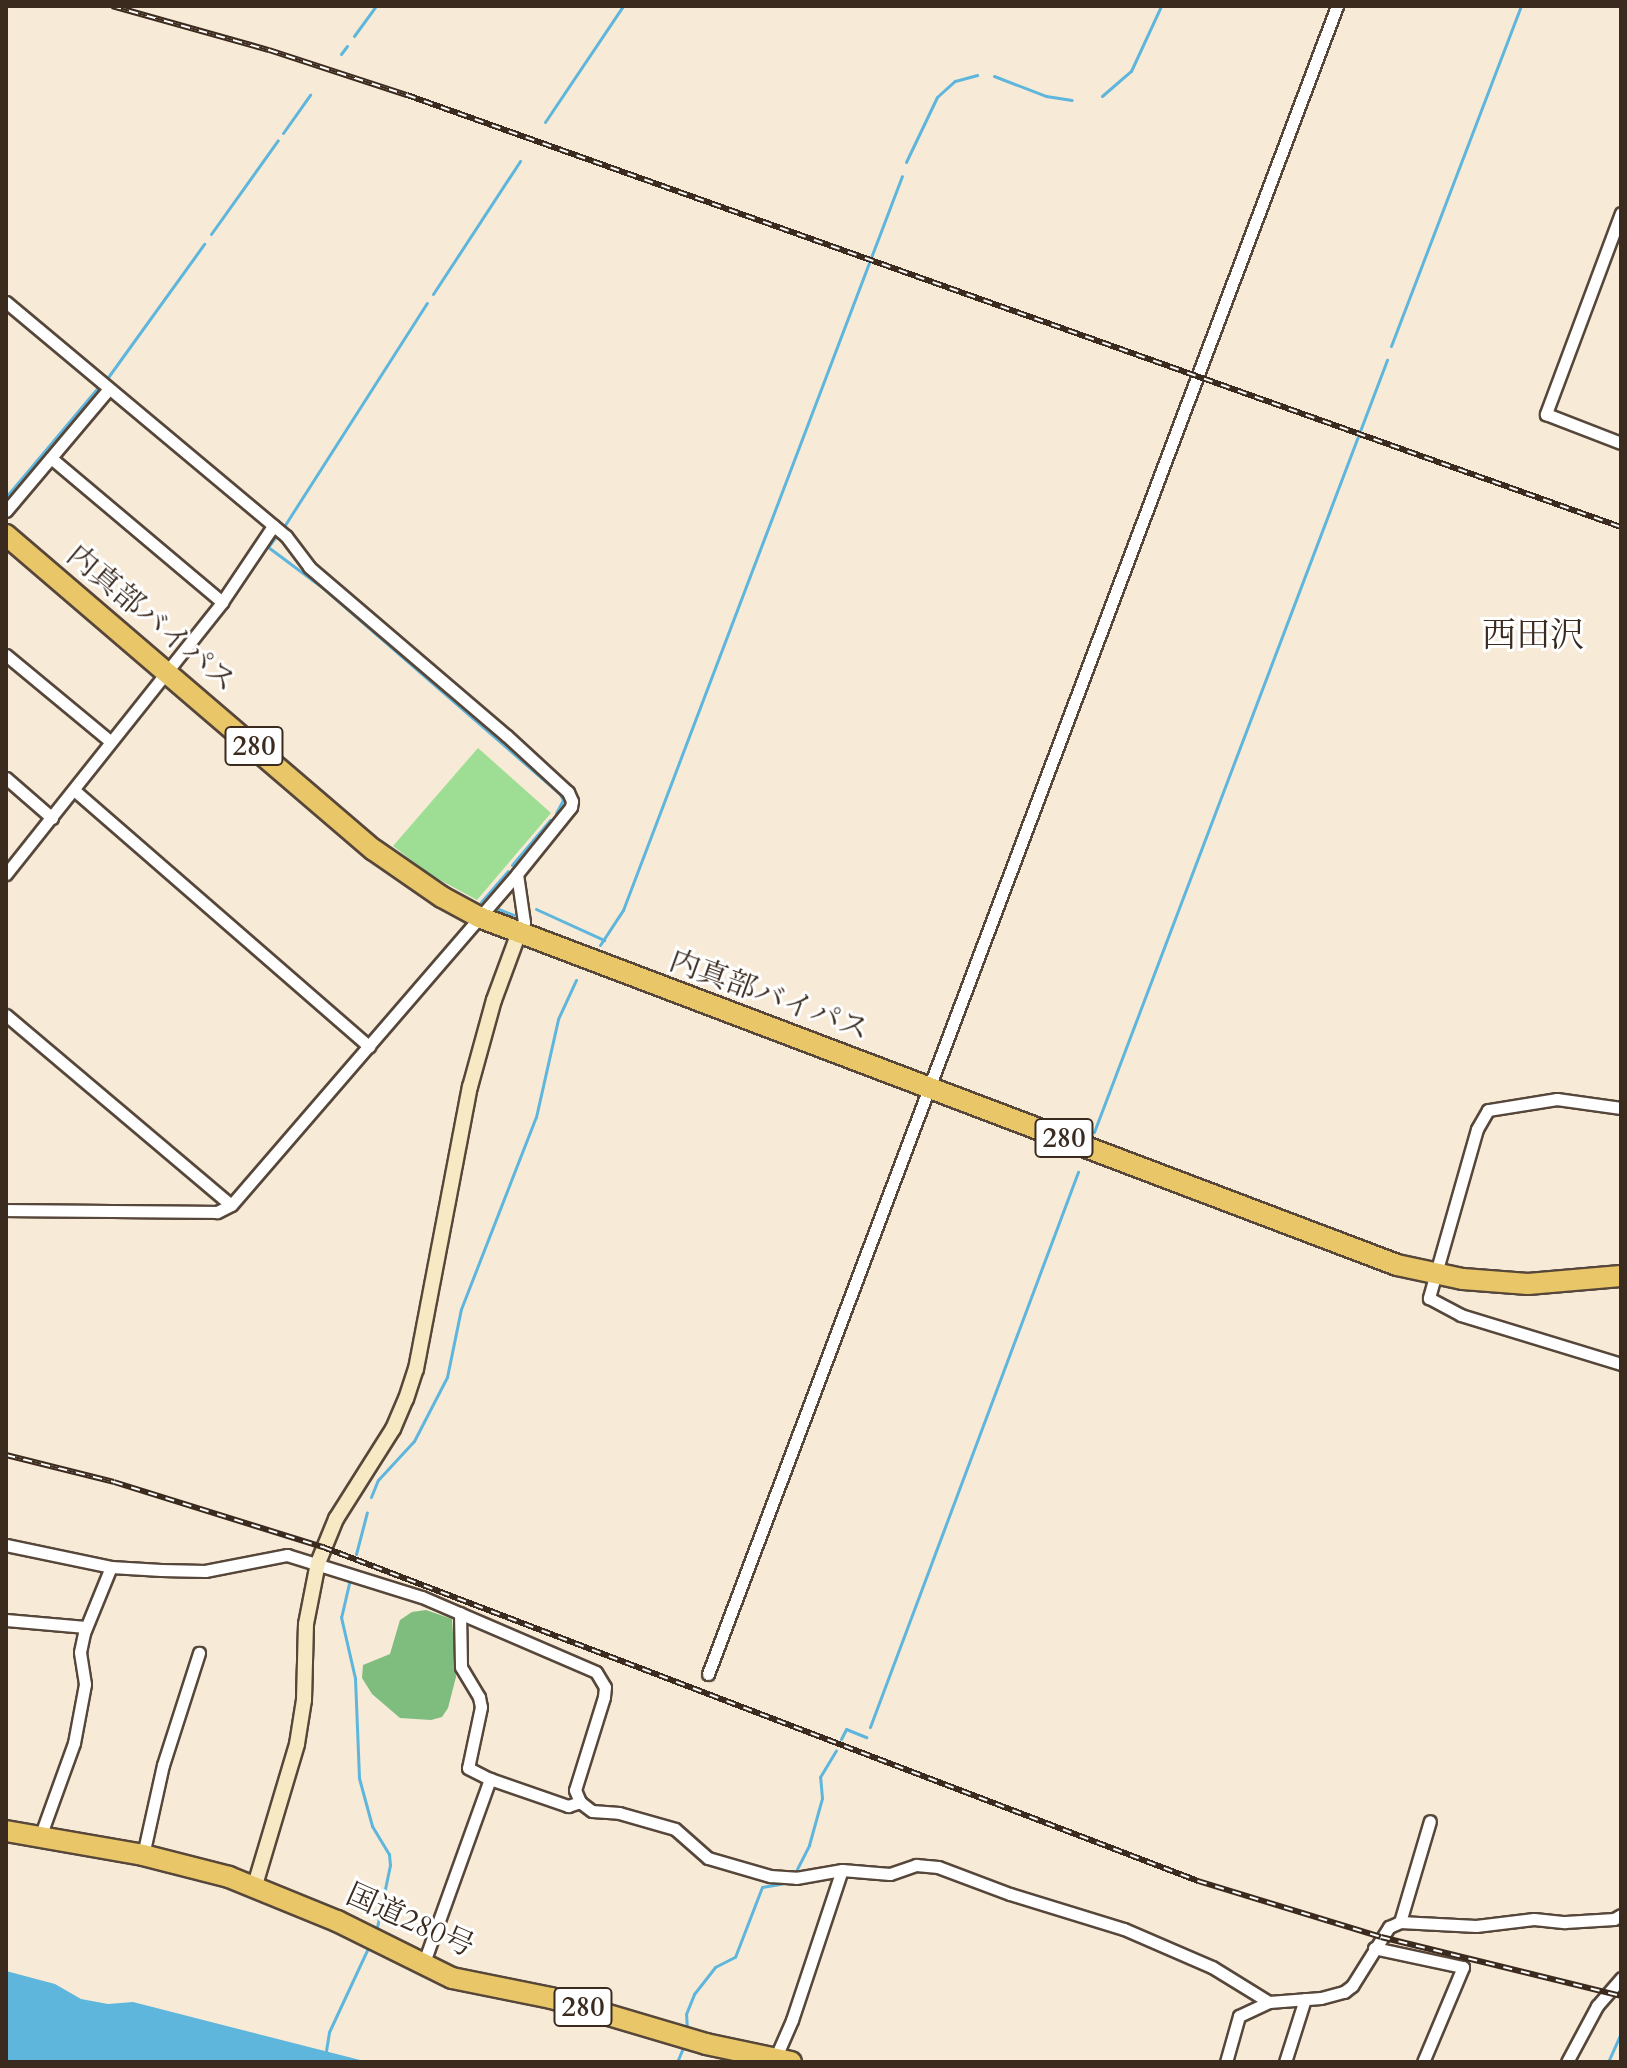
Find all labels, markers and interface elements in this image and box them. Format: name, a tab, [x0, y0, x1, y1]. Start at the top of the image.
street label: 内真部バイパス	[59, 538, 243, 700]
district label: 西田沢	[1482, 616, 1584, 656]
road number: 280	[224, 722, 284, 770]
street label: 内真部バイパス	[664, 943, 874, 1049]
road number: 280	[1034, 1114, 1094, 1162]
street label: 国道280号	[341, 1877, 479, 1965]
road number: 280	[553, 1983, 613, 2031]

